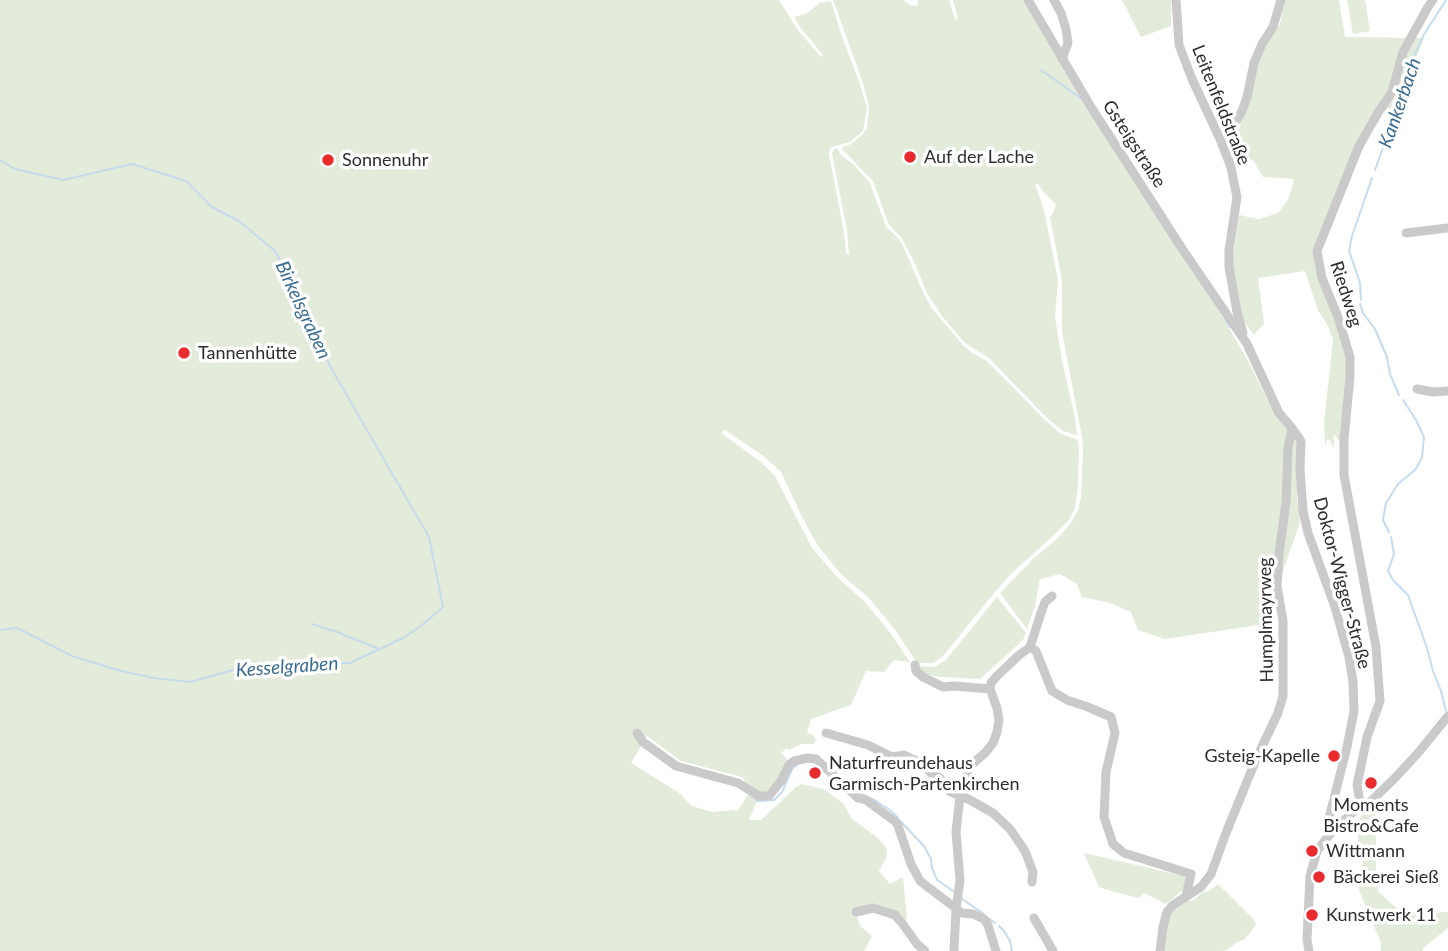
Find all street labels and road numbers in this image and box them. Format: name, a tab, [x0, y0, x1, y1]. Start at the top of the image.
street label: Leitenfeldstraße	[1187, 42, 1255, 168]
street label: Gsteigstraße	[1098, 96, 1170, 192]
street label: Riedweg	[1325, 258, 1367, 330]
street label: Doktor-Wigger-Straße	[1309, 495, 1375, 671]
street label: Humplmayrweg	[1254, 557, 1278, 683]

